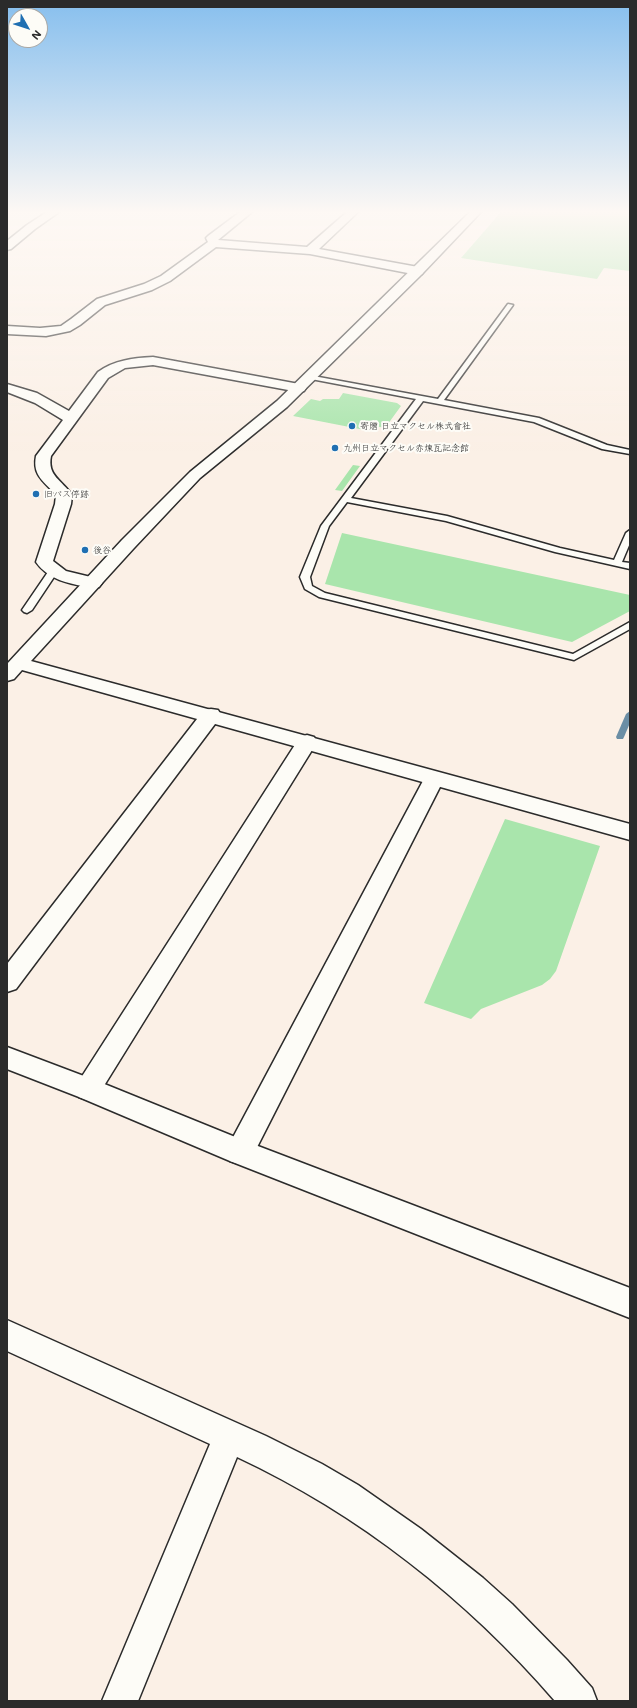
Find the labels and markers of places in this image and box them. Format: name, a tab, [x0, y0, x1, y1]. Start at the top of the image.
marker: 寄贈 日立マクセル株式會社	[347, 421, 357, 431]
place label: 寄贈 日立マクセル株式會社	[360, 421, 471, 431]
marker: 九州日立マクセル赤煉瓦記念館	[330, 443, 340, 453]
place label: 九州日立マクセル赤煉瓦記念館	[343, 443, 469, 453]
marker: 旧バス停跡	[31, 489, 41, 499]
place label: 旧バス停跡	[44, 489, 89, 499]
marker: 後谷	[80, 545, 90, 555]
place label: 後谷	[93, 545, 111, 555]

